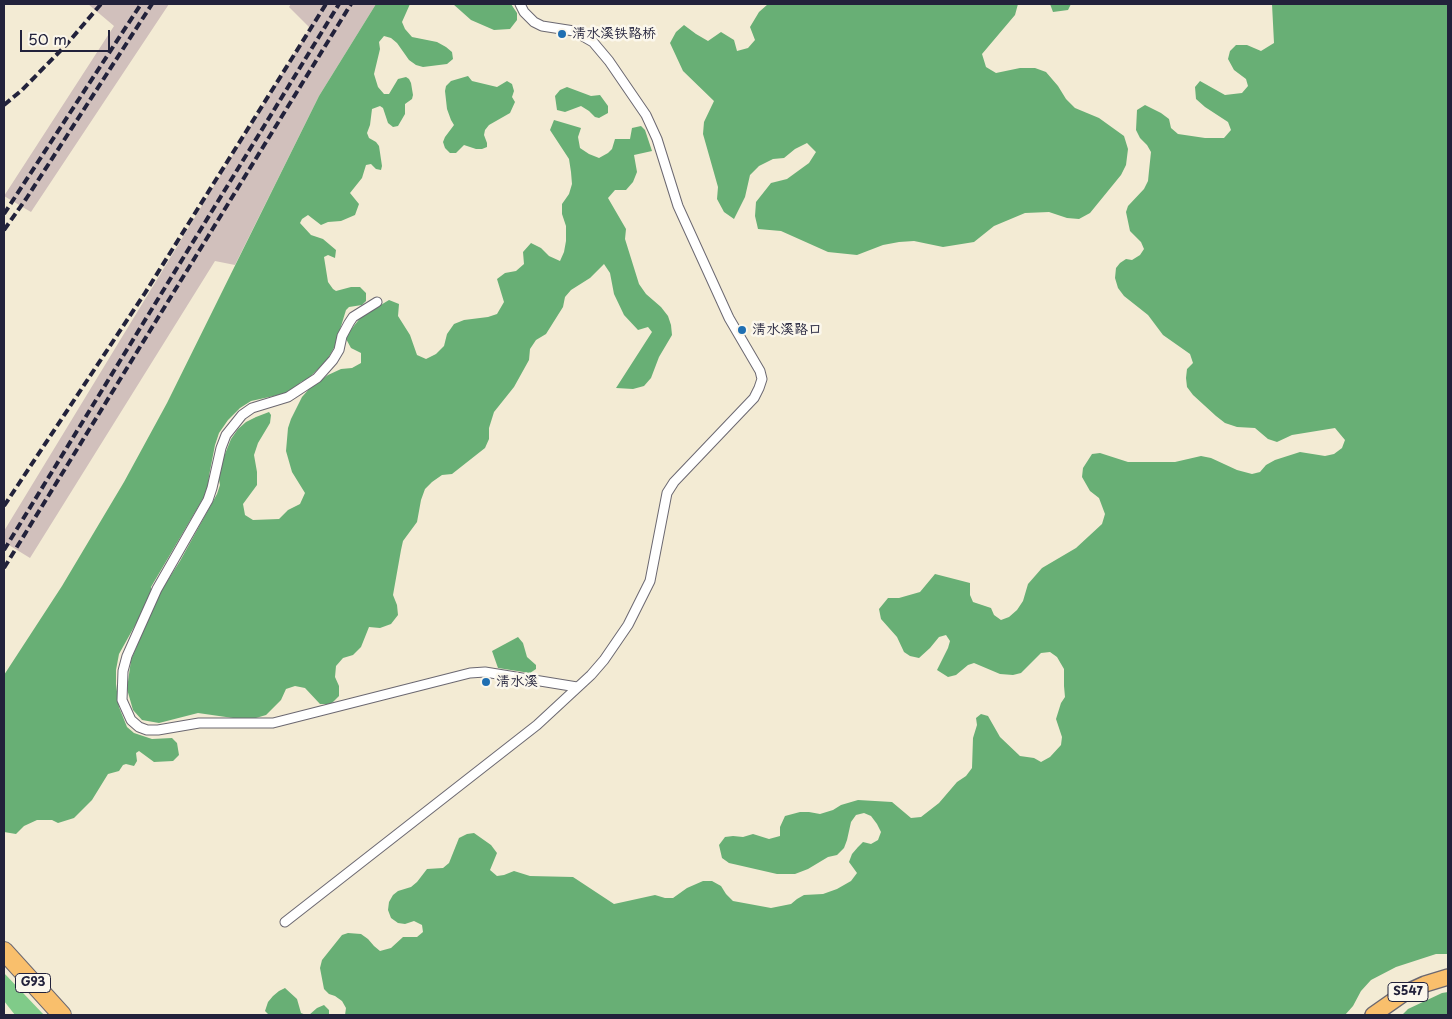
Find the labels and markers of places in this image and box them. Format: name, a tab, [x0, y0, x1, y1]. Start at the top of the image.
place label: 清水溪铁路桥	[572, 26, 656, 42]
marker: 清水溪铁路桥	[556, 28, 568, 40]
place label: 清水溪路口	[752, 322, 822, 338]
marker: 清水溪路口	[736, 324, 748, 336]
place label: 清水溪	[496, 674, 538, 690]
marker: 清水溪	[480, 676, 492, 688]

